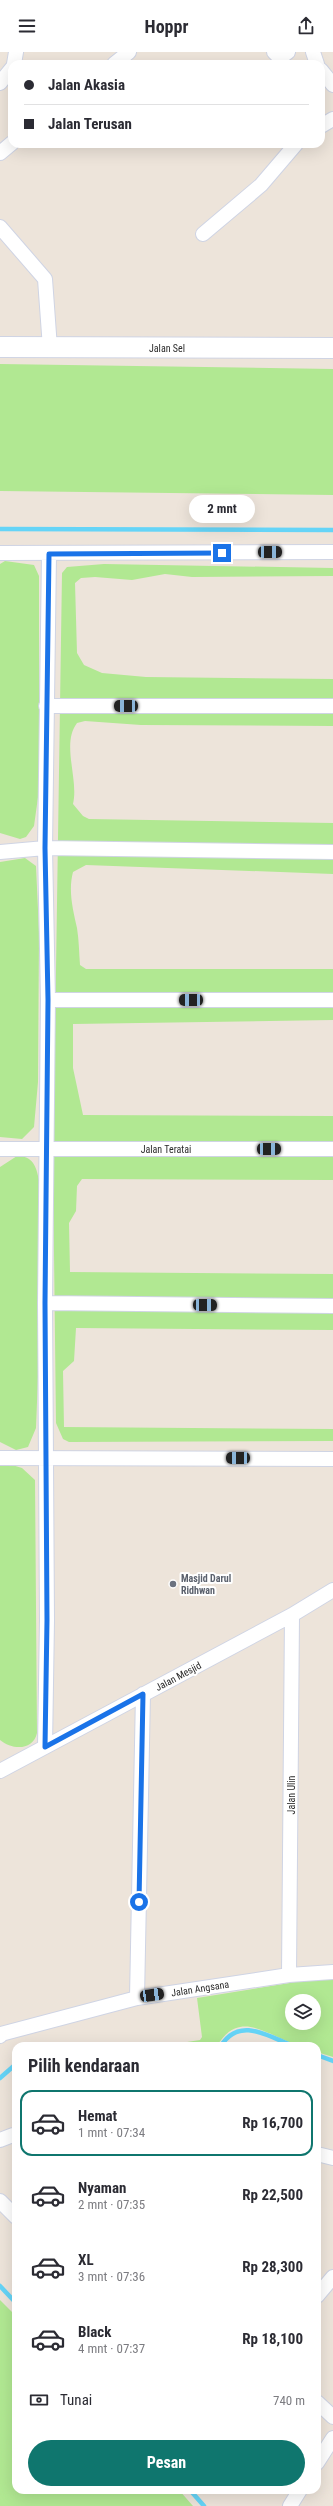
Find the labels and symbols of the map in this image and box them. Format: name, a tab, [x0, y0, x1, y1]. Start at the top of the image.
street label: Jalan Sel	[149, 343, 185, 354]
callout: 2 mnt	[189, 495, 255, 523]
route end	[213, 544, 231, 562]
car	[258, 546, 282, 558]
car	[114, 700, 138, 712]
car	[179, 994, 203, 1006]
car	[257, 1143, 281, 1155]
street label: Jalan Teratai	[141, 1144, 191, 1155]
car	[193, 1299, 217, 1311]
car	[226, 1452, 250, 1464]
place label: Masjid Darul Ridhwan	[181, 1573, 231, 1596]
marker: Masjid Darul Ridhwan	[168, 1579, 178, 1589]
street label: Jalan Mesjid	[154, 1660, 203, 1693]
street label: Jalan Ulin	[286, 1775, 297, 1814]
route start	[130, 1893, 148, 1911]
street label: Jalan Angsana	[170, 1978, 230, 1998]
car	[139, 1987, 165, 2003]

